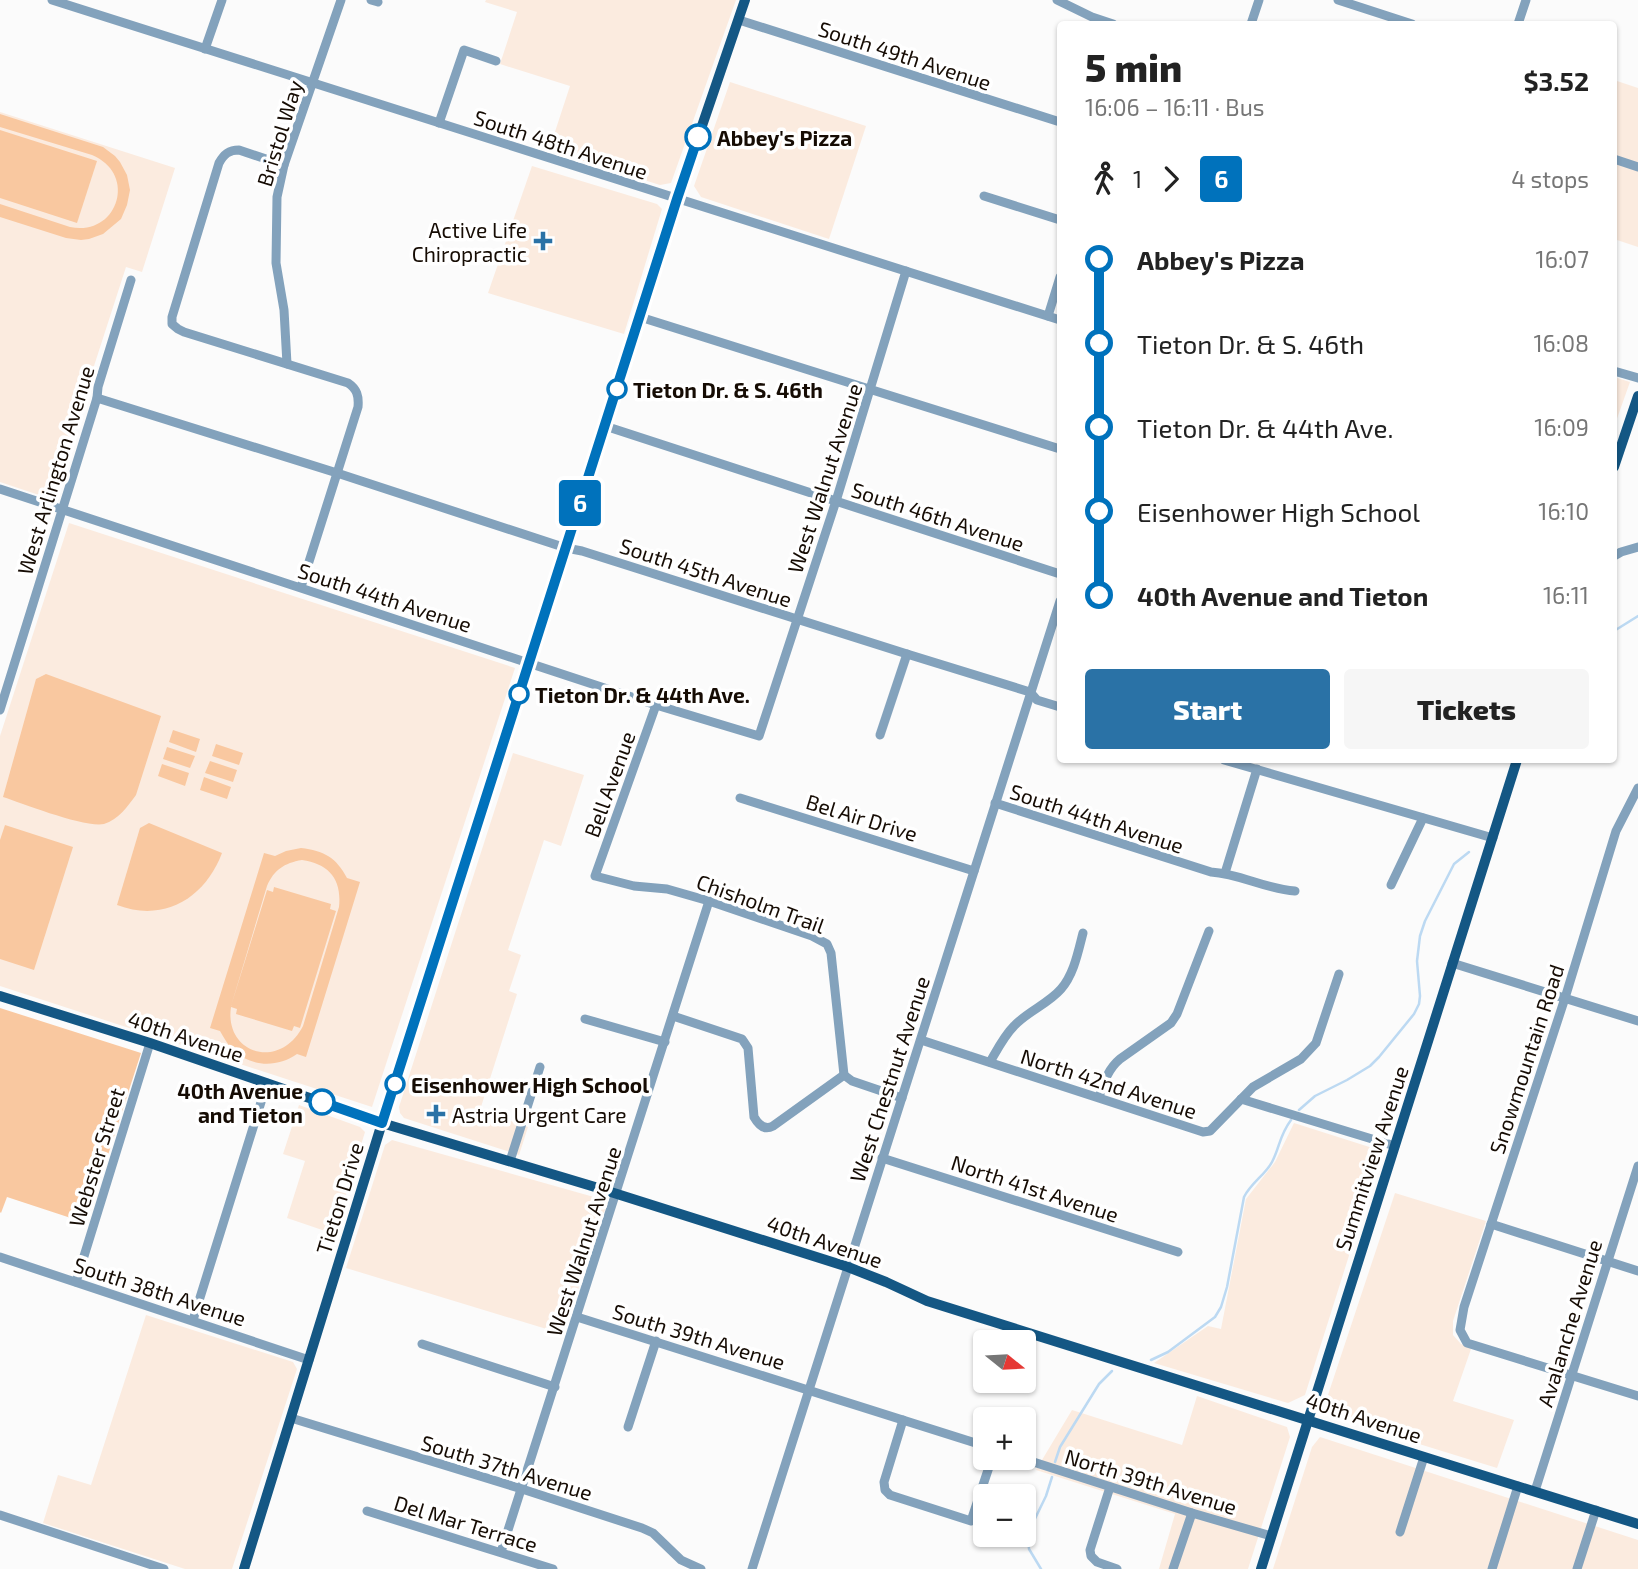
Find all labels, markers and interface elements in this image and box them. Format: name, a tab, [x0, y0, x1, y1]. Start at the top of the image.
street label: South 49th Avenue	[815, 15, 995, 95]
text: 5 min	[1085, 44, 1182, 90]
text: $3.52	[1523, 65, 1589, 96]
street label: Bristol Way	[251, 77, 307, 189]
text: 16:06 – 16:11 · Bus	[1085, 93, 1264, 121]
street label: South 48th Avenue	[471, 104, 651, 184]
marker: Abbey's Pizza	[685, 124, 711, 150]
place label: Abbey's Pizza	[717, 125, 852, 151]
icon: walk	[1085, 160, 1123, 198]
icon: forward	[1152, 160, 1190, 198]
text: 6	[1214, 164, 1228, 193]
text: 1	[1133, 165, 1142, 193]
text: 4 stops	[1511, 165, 1589, 193]
place label: Active Life Chiropractic	[412, 217, 527, 266]
marker: Active Life Chiropractic	[533, 231, 553, 251]
text: Abbey's Pizza	[1137, 244, 1304, 275]
text: 16:07	[1536, 245, 1589, 273]
text: Tieton Dr. & S. 46th	[1137, 328, 1364, 359]
text: 16:08	[1533, 329, 1589, 357]
street label: West Arlington Avenue	[11, 362, 99, 578]
place label: Tieton Dr. & S. 46th	[633, 377, 823, 402]
marker: Tieton Dr. & S. 46th	[607, 379, 627, 399]
street label: West Walnut Avenue	[782, 380, 866, 576]
text: Tieton Dr. & 44th Ave.	[1137, 412, 1393, 443]
text: 16:09	[1534, 413, 1589, 441]
street label: South 46th Avenue	[848, 476, 1028, 556]
line badge: 6	[557, 480, 603, 526]
text: 6	[573, 488, 587, 517]
text: Eisenhower High School	[1137, 496, 1420, 527]
text: 16:10	[1538, 497, 1589, 525]
street label: South 45th Avenue	[617, 532, 795, 612]
street label: South 44th Avenue	[295, 557, 475, 637]
text: 40th Avenue and Tieton	[1137, 580, 1428, 611]
text: 16:11	[1543, 581, 1589, 609]
button: Start	[1085, 669, 1330, 749]
button: Tickets	[1344, 669, 1589, 749]
place label: Tieton Dr. & 44th Ave.	[535, 682, 750, 707]
marker: Tieton Dr. & 44th Ave.	[509, 684, 529, 704]
street label: Bell Avenue	[578, 728, 640, 840]
street label: South 44th Avenue	[1007, 778, 1187, 858]
street label: Bel Air Drive	[803, 788, 921, 846]
street label: Chisholm Trail	[693, 868, 829, 938]
street label: Snowmountain Road	[1484, 961, 1568, 1157]
street label: West Chestnut Avenue	[844, 973, 934, 1185]
street label: 40th Avenue	[125, 1006, 247, 1066]
street label: North 42nd Avenue	[1018, 1043, 1200, 1123]
street label: Summitview Avenue	[1329, 1062, 1413, 1254]
place label: Eisenhower High School	[411, 1072, 649, 1097]
marker: Eisenhower High School	[385, 1074, 405, 1094]
place label: 40th Avenue and Tieton	[177, 1078, 303, 1127]
street label: Webster Street	[63, 1085, 129, 1229]
marker: 40th Avenue and Tieton	[309, 1089, 335, 1115]
place label: Astria Urgent Care	[452, 1102, 627, 1127]
marker: Astria Urgent Care	[426, 1104, 446, 1124]
street label: Tieton Drive	[310, 1139, 368, 1257]
street label: West Walnut Avenue	[541, 1143, 625, 1339]
street label: North 41st Avenue	[948, 1149, 1122, 1227]
street label: 40th Avenue	[764, 1210, 886, 1272]
street label: Avalanche Avenue	[1532, 1236, 1606, 1410]
street label: South 38th Avenue	[71, 1251, 249, 1331]
street label: South 39th Avenue	[610, 1298, 788, 1374]
north arrow	[973, 1330, 1036, 1393]
map controls	[973, 1330, 1036, 1547]
street label: 40th Avenue	[1303, 1387, 1425, 1447]
button: +	[973, 1407, 1036, 1470]
street label: South 37th Avenue	[418, 1429, 596, 1505]
street label: North 39th Avenue	[1062, 1443, 1240, 1519]
button: −	[973, 1484, 1036, 1547]
street label: Del Mar Terrace	[391, 1489, 541, 1557]

